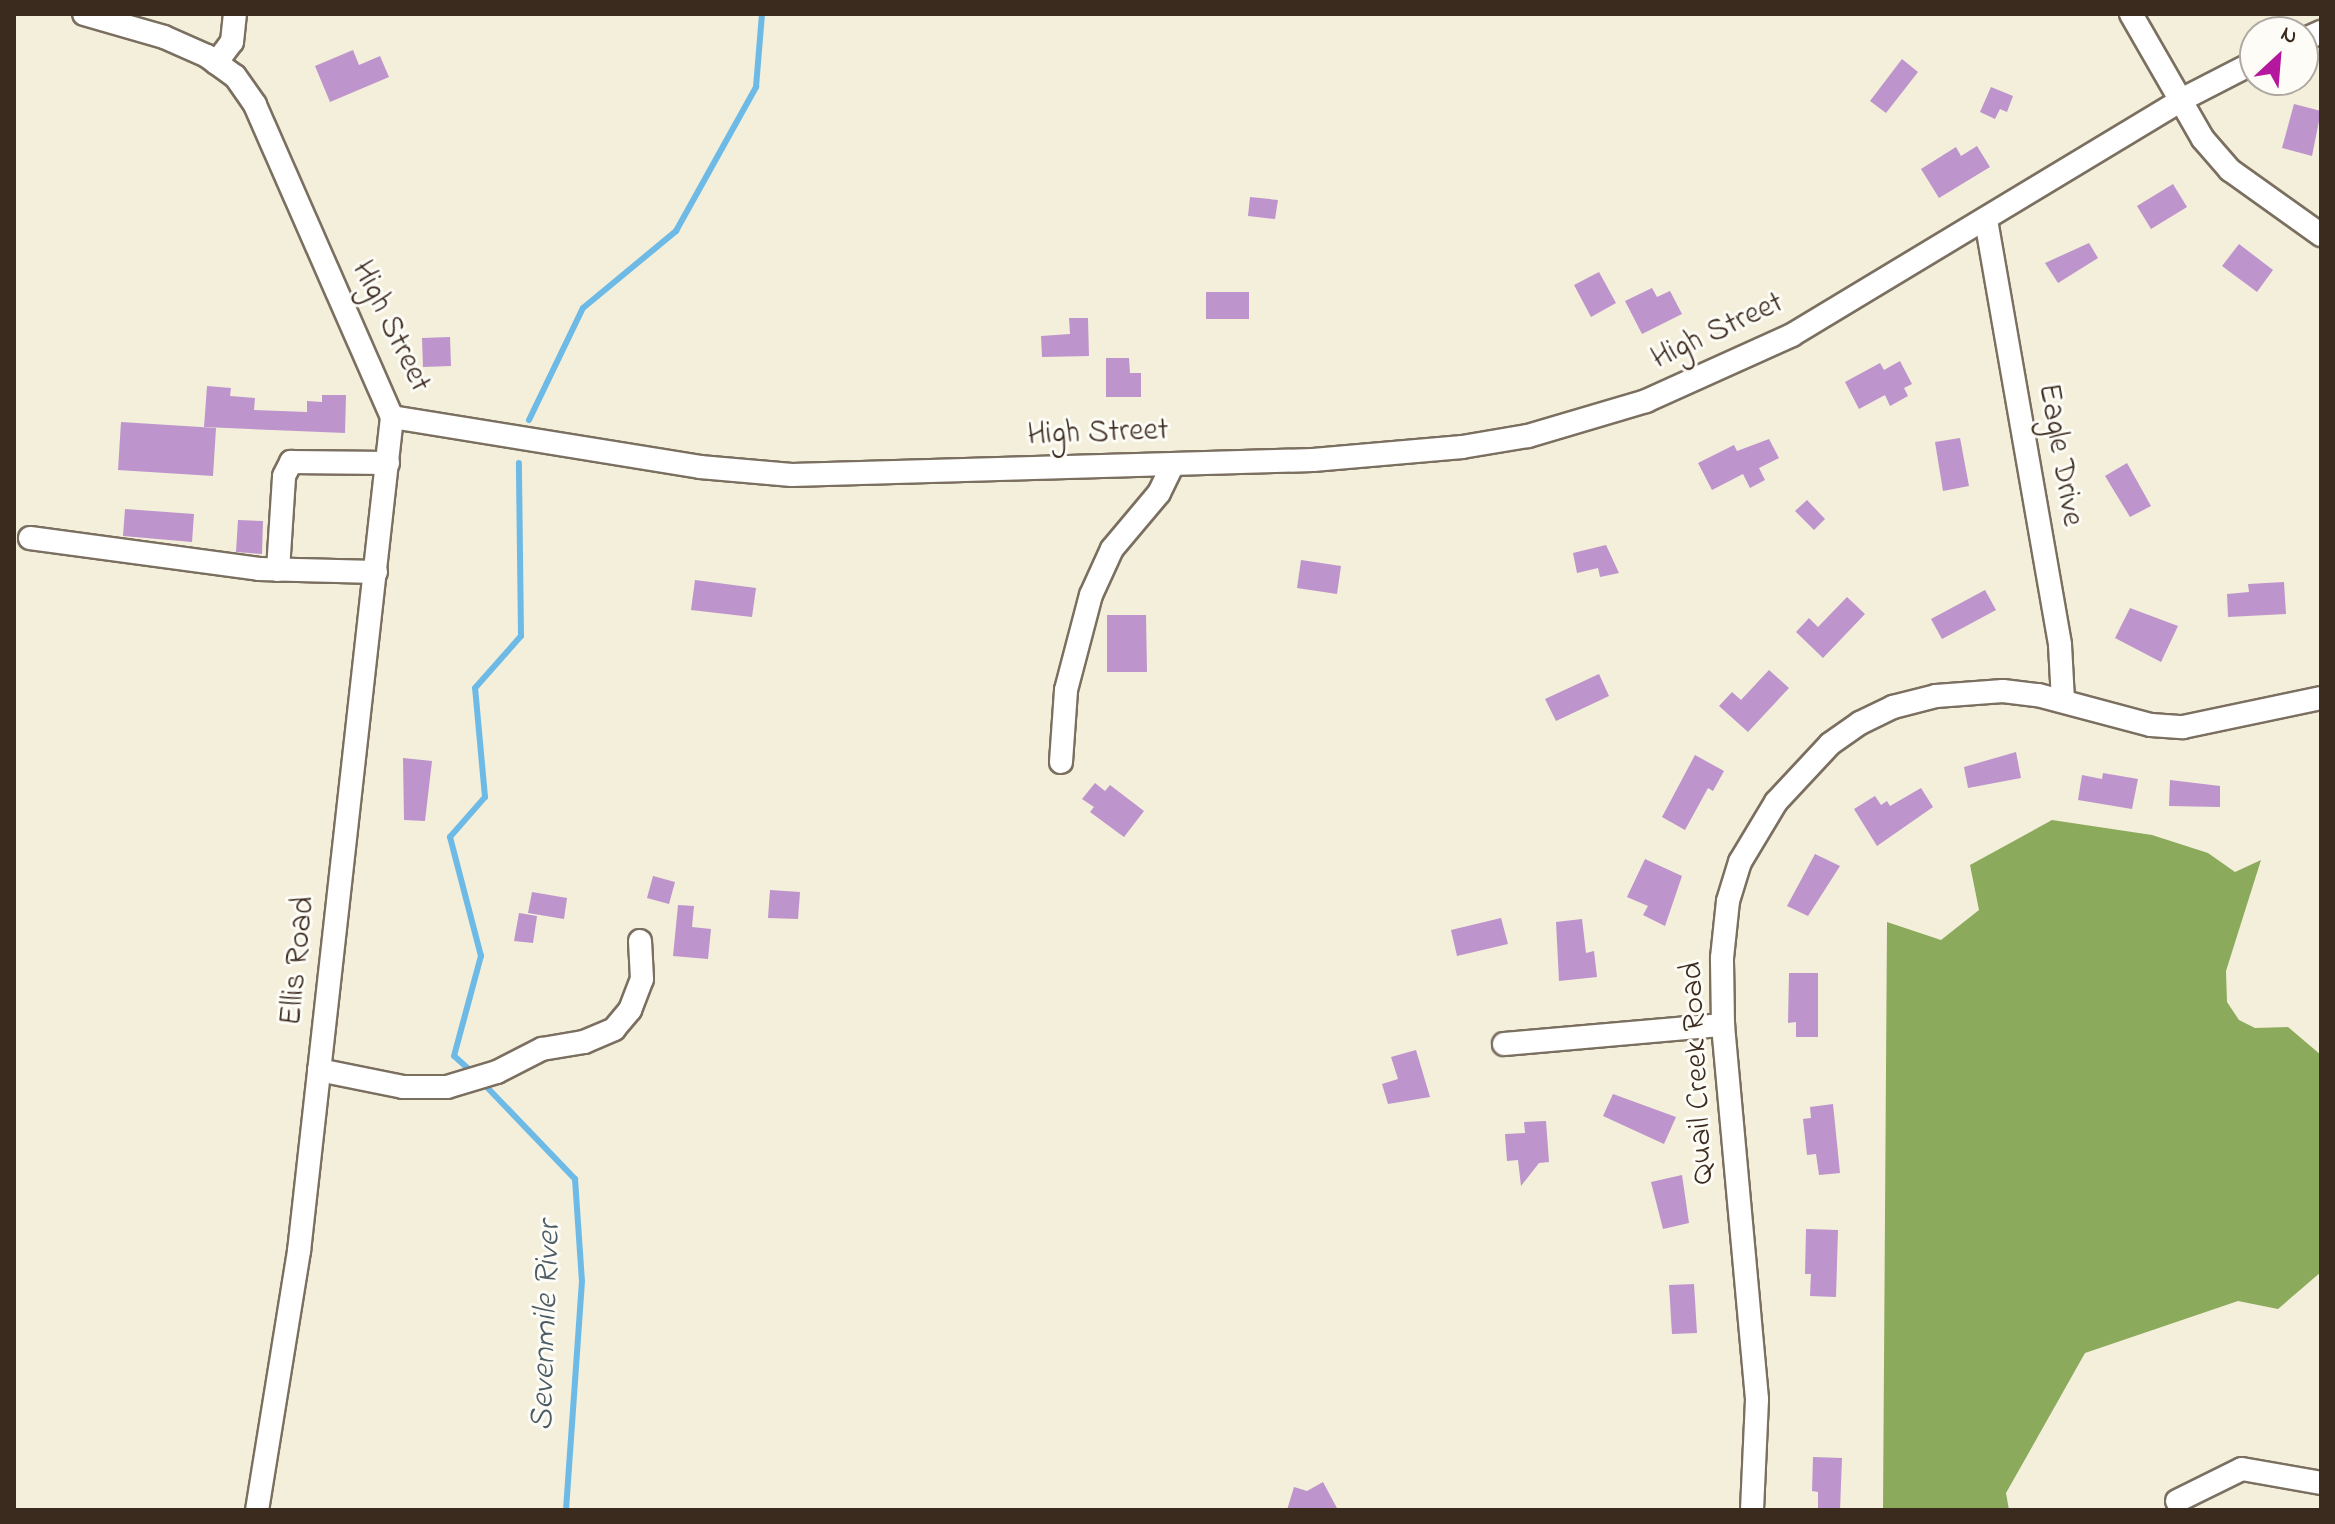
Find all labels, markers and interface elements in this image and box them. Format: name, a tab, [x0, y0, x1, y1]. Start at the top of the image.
north arrow	[2239, 16, 2319, 96]
text: N	[2275, 19, 2302, 54]
street label: High Street	[342, 255, 438, 399]
street label: High Street	[1646, 285, 1790, 379]
street label: Eagle Drive	[2028, 381, 2090, 529]
street label: High Street	[1027, 412, 1169, 456]
street label: Ellis Road	[273, 894, 325, 1028]
street label: Quail Creek Road	[1674, 961, 1724, 1185]
water label: Sevenmile River	[523, 1220, 571, 1432]

